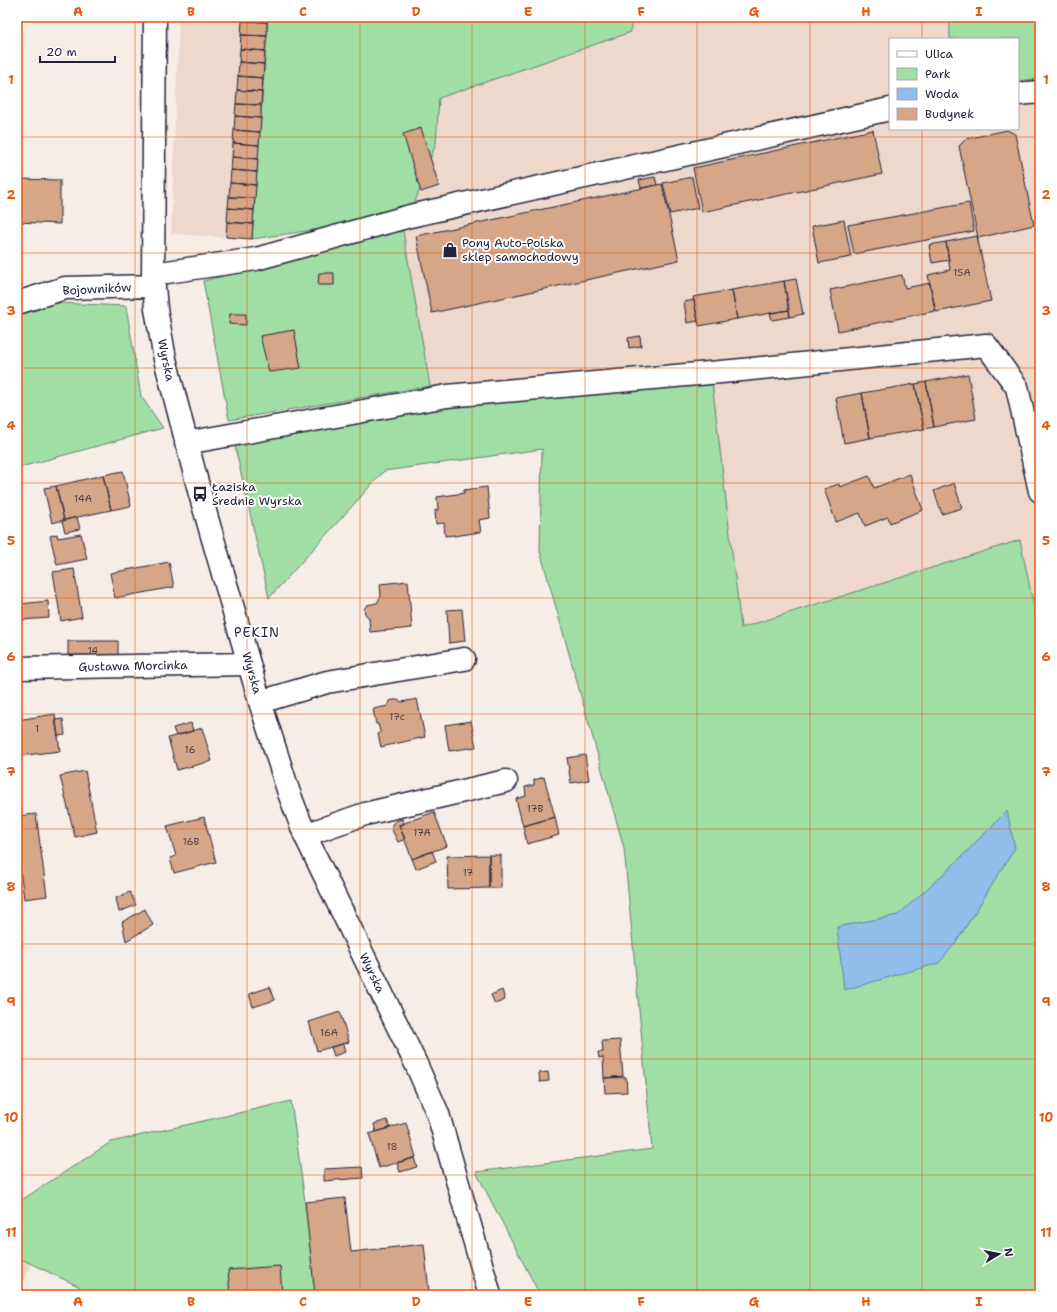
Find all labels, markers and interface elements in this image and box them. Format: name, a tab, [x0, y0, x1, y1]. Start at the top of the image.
text: A	[73, 3, 83, 20]
text: B	[187, 3, 195, 20]
text: C	[299, 3, 307, 20]
text: D	[411, 3, 421, 20]
text: E	[524, 3, 533, 20]
text: F	[637, 3, 645, 20]
text: G	[749, 3, 760, 20]
text: H	[861, 3, 871, 20]
text: I	[975, 3, 983, 20]
scale bar	[40, 38, 115, 64]
legend	[889, 38, 1019, 130]
text: 20 m	[46, 44, 77, 60]
text: Ulica	[925, 46, 954, 62]
text: Park	[925, 66, 951, 82]
text: 1	[8, 71, 14, 88]
text: 1	[1043, 71, 1049, 88]
text: Woda	[925, 86, 959, 102]
text: Budynek	[925, 106, 974, 122]
text: 2	[6, 186, 16, 203]
text: 2	[1041, 186, 1051, 203]
place label: Pony Auto-Polska sklep samochodowy	[462, 235, 579, 265]
shop icon: Pony Auto-Polska sklep samochodowy	[441, 241, 459, 259]
house number: 15A	[953, 266, 971, 279]
street label: Bojowników	[62, 279, 132, 299]
text: 3	[6, 302, 16, 319]
text: 3	[1041, 302, 1051, 319]
street label: Wyrska	[154, 337, 178, 383]
text: 4	[6, 417, 16, 434]
text: 4	[1041, 417, 1051, 434]
place label: Łaziska Średnie Wyrska	[211, 479, 302, 509]
bus stop icon: Łaziska Średnie Wyrska	[191, 485, 209, 503]
house number: 14A	[74, 492, 92, 505]
text: 5	[7, 532, 15, 549]
text: 5	[1042, 532, 1050, 549]
district label: PEKIN	[234, 624, 280, 641]
house number: 14	[88, 644, 98, 657]
text: 6	[6, 648, 16, 665]
text: 6	[1041, 648, 1051, 665]
street label: Wyrska	[238, 650, 266, 696]
street label: Gustawa Morcinka	[78, 657, 188, 675]
house number: 17c	[389, 710, 405, 723]
house number: 1	[35, 722, 39, 735]
house number: 16	[185, 743, 195, 756]
text: 7	[6, 763, 16, 780]
text: 7	[1041, 763, 1051, 780]
house number: 17B	[527, 802, 543, 815]
house number: 17A	[413, 826, 431, 839]
house number: 16B	[183, 835, 199, 848]
house number: 17	[463, 866, 473, 879]
text: 8	[6, 878, 16, 895]
text: 8	[1041, 878, 1051, 895]
street label: Wyrska	[355, 950, 389, 996]
text: 9	[6, 993, 16, 1010]
text: 9	[1041, 993, 1051, 1010]
house number: 16A	[320, 1026, 338, 1039]
text: 10	[4, 1109, 18, 1126]
text: 10	[1039, 1109, 1053, 1126]
house number: 18	[386, 1140, 398, 1153]
text: 11	[5, 1224, 17, 1241]
text: 11	[1040, 1224, 1052, 1241]
north arrow	[979, 1234, 1019, 1274]
text: N	[1000, 1247, 1017, 1258]
text: A	[73, 1293, 83, 1310]
text: B	[187, 1293, 195, 1310]
text: C	[299, 1293, 307, 1310]
text: D	[411, 1293, 421, 1310]
text: E	[524, 1293, 533, 1310]
text: F	[637, 1293, 645, 1310]
text: G	[749, 1293, 760, 1310]
text: H	[861, 1293, 871, 1310]
text: I	[975, 1293, 983, 1310]

